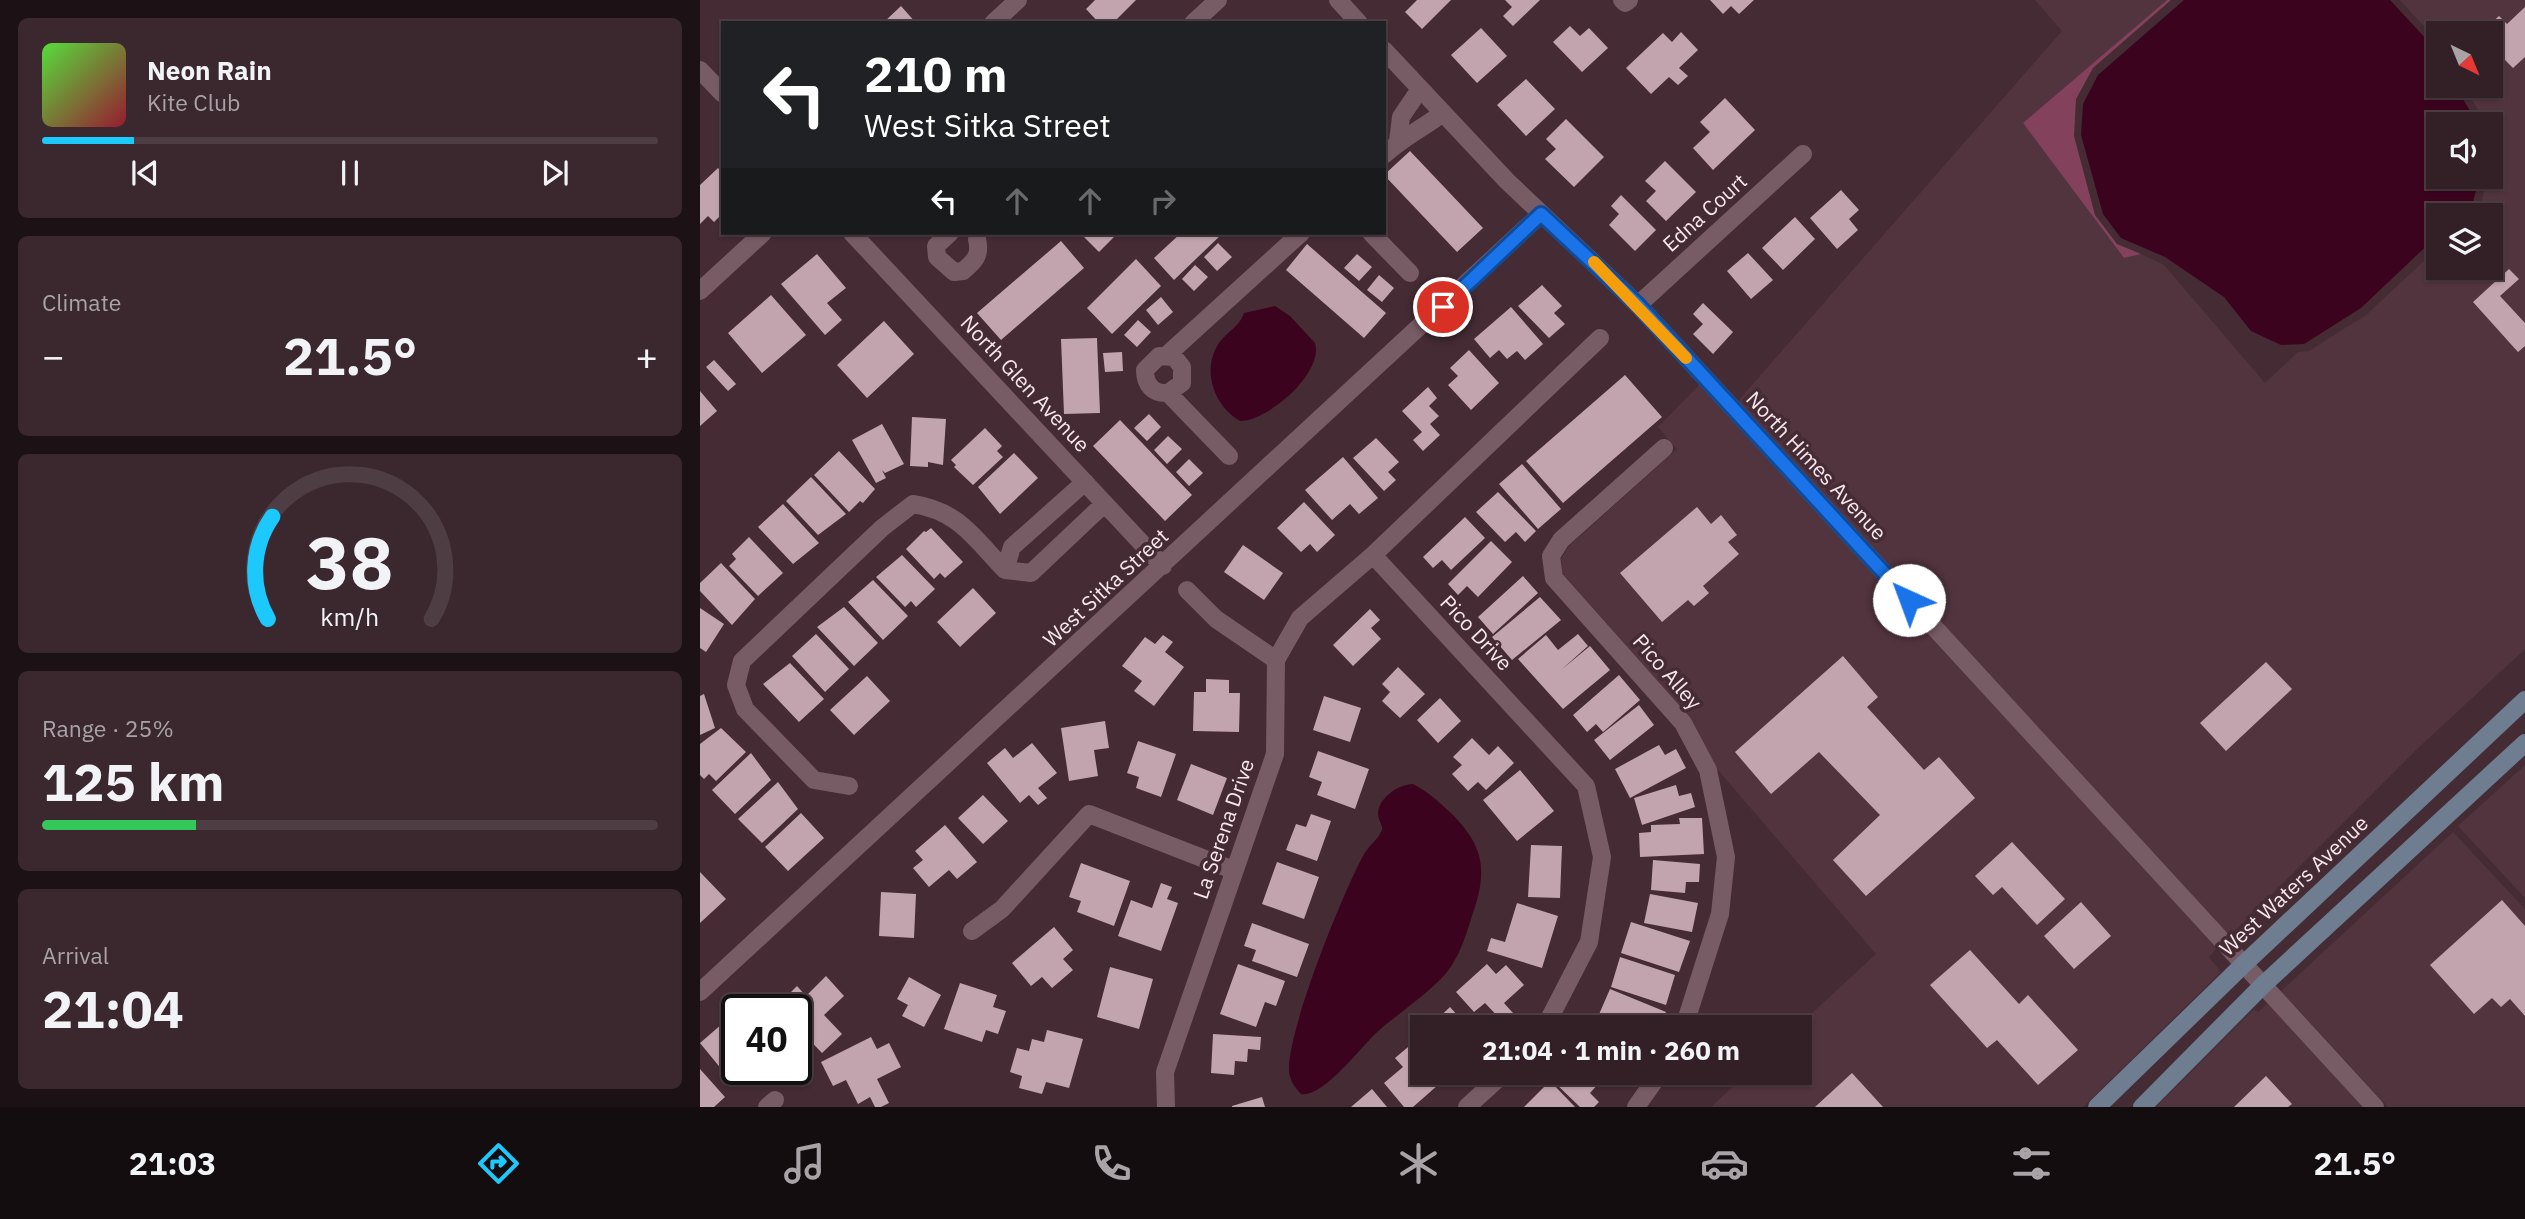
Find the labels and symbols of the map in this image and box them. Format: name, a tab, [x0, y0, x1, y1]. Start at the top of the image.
north arrow	[2426, 21, 2502, 98]
street label: Edna Court	[1656, 167, 1752, 258]
pin	[1413, 277, 1473, 337]
street label: North Glen Avenue	[955, 309, 1096, 458]
street label: North Himes Avenue	[1740, 385, 1893, 546]
street label: West Sitka Street	[1037, 522, 1174, 653]
position arrow	[1872, 563, 1946, 637]
street label: Pico Drive	[1434, 588, 1519, 676]
street label: Pico Alley	[1627, 628, 1709, 716]
street label: La Serena Drive	[1186, 755, 1260, 902]
street label: West Waters Avenue	[2213, 809, 2374, 962]
speed limit sign: 40	[721, 994, 812, 1085]

